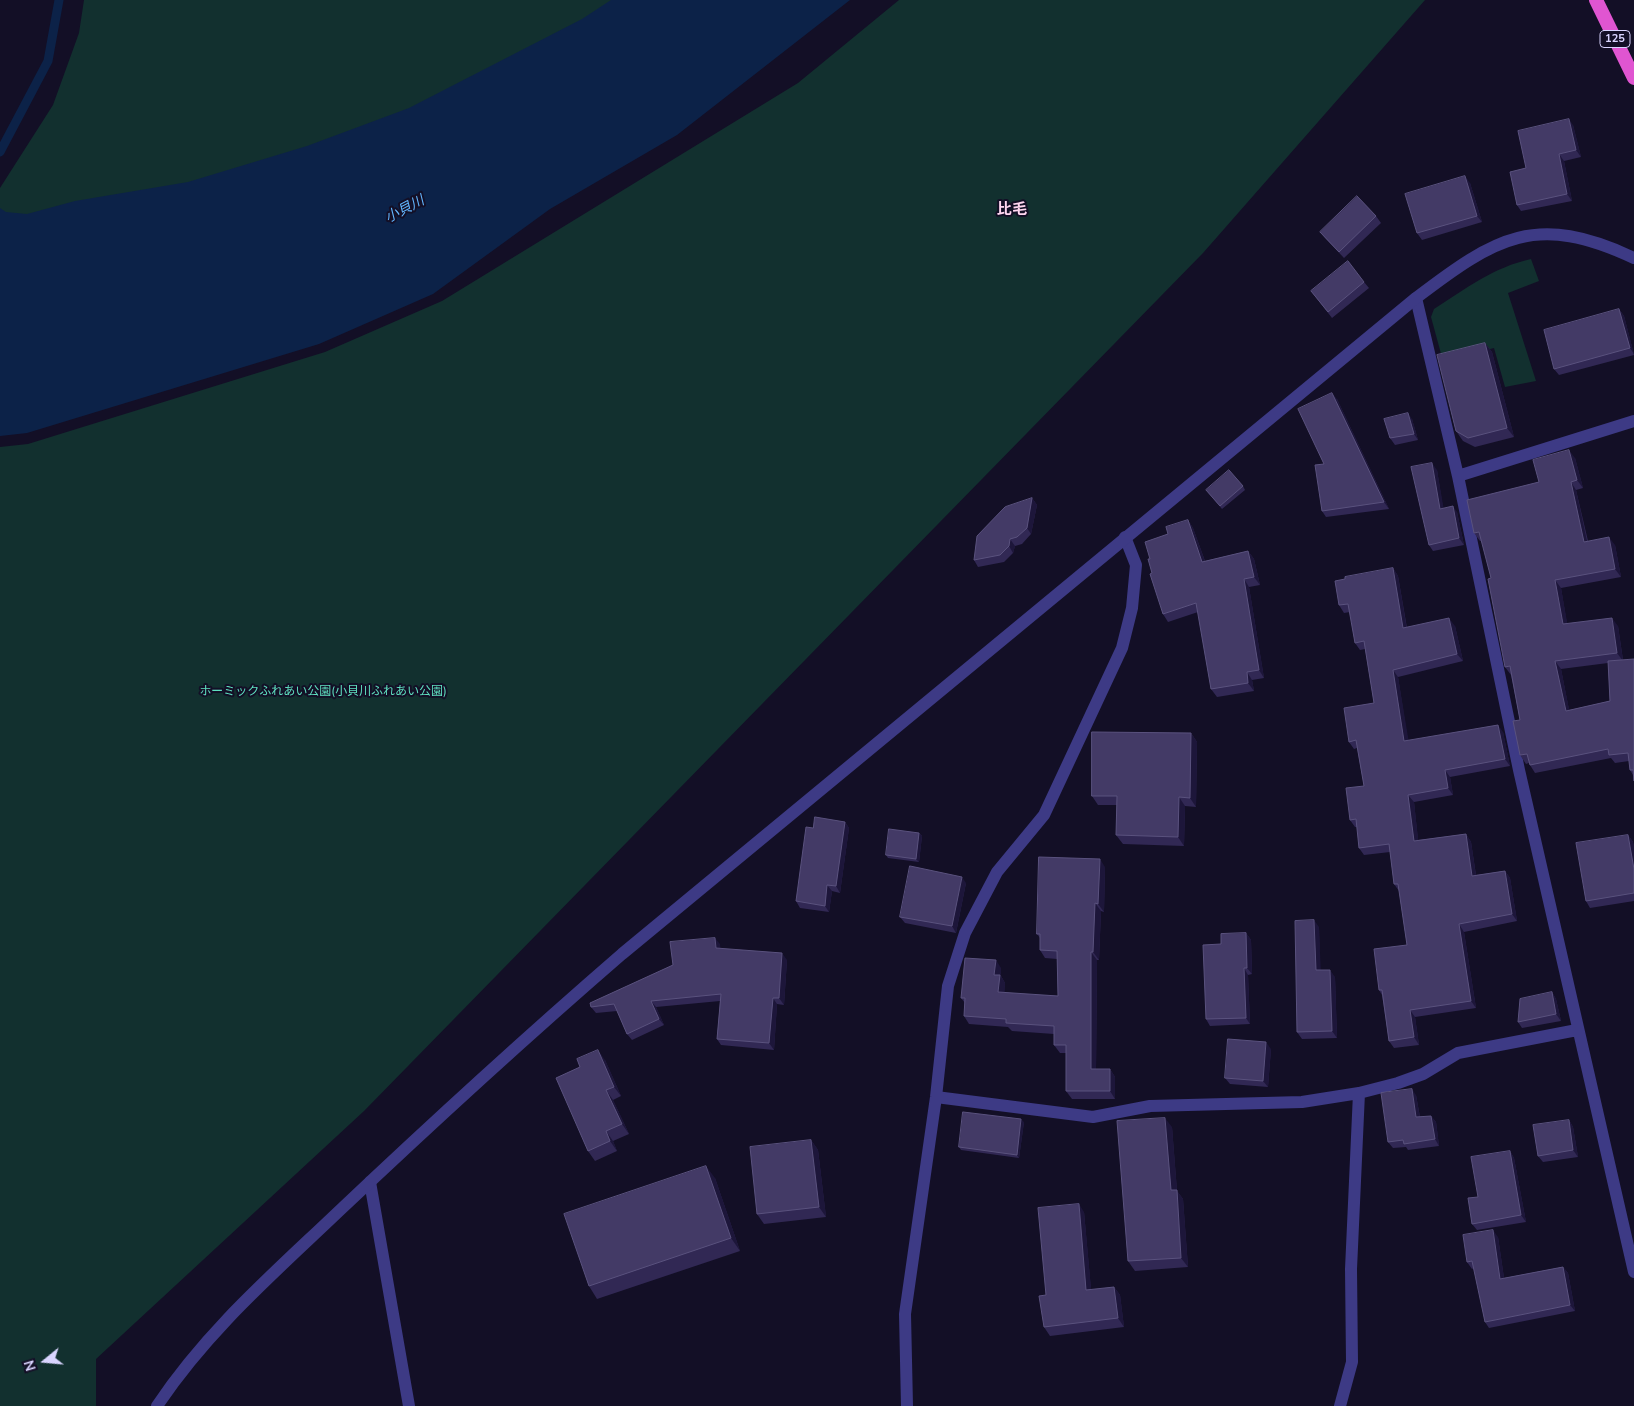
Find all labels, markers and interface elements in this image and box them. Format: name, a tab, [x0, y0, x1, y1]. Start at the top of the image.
road number: 125	[1600, 30, 1630, 48]
water label: 小貝川	[383, 193, 427, 227]
district label: 比毛	[997, 201, 1027, 219]
park label: ホーミックふれあい公園(小貝川ふれあい公園)	[199, 685, 447, 699]
north arrow	[20, 1336, 70, 1386]
text: N	[20, 1358, 41, 1373]

